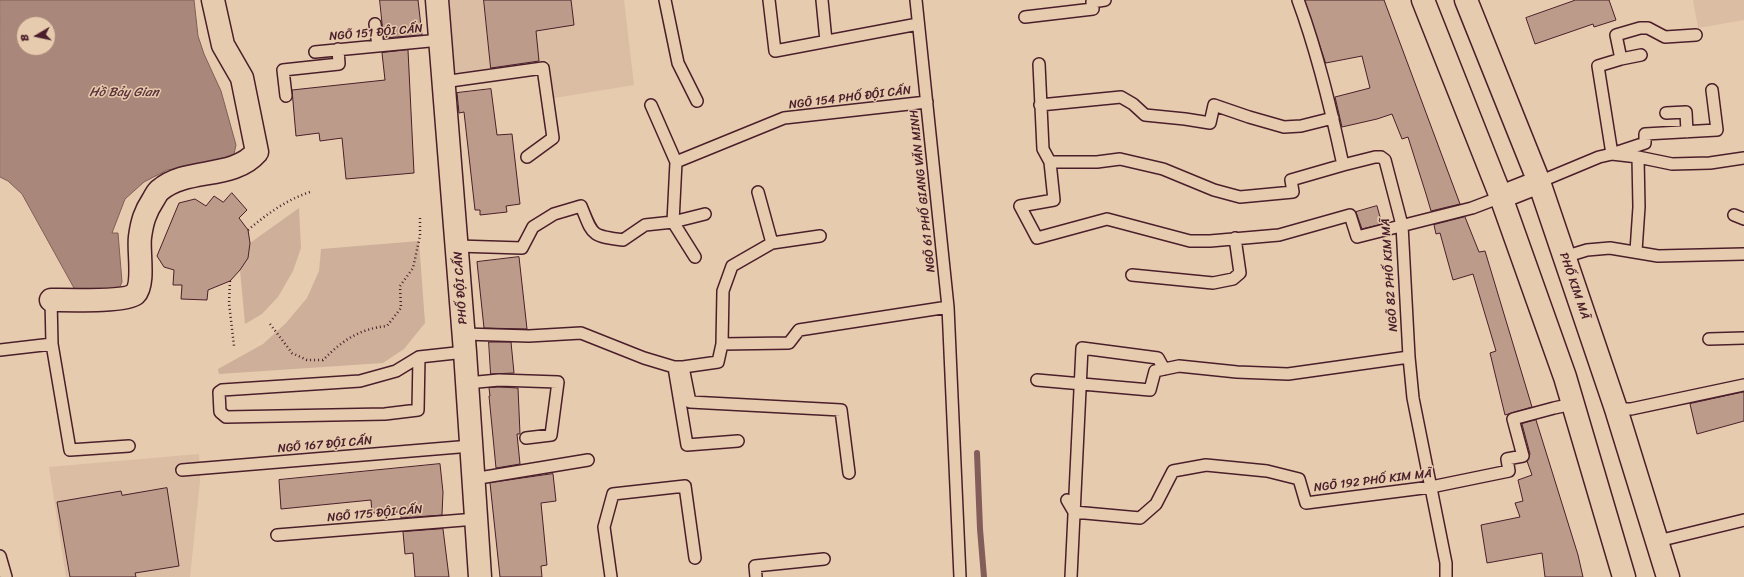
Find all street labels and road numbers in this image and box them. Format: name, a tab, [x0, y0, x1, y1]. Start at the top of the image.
street label: NGÕ 151 ĐỘI CẤN	[329, 22, 423, 44]
street label: NGÕ 154 PHỐ ĐỘI CẤN	[788, 83, 912, 113]
street label: NGÕ 61 PHỐ GIANG VĂN MINH	[907, 109, 939, 273]
street label: NGÕ 82 PHỐ KIM MÃ	[1379, 218, 1401, 332]
street label: PHỐ ĐỘI CẤN	[451, 251, 471, 325]
street label: PHỐ KIM MÃ	[1556, 251, 1592, 321]
street label: NGÕ 167 ĐỘI CẤN	[277, 434, 373, 456]
street label: NGÕ 192 PHỐ KIM MÃ	[1313, 467, 1433, 495]
street label: NGÕ 175 ĐỘI CẤN	[327, 503, 423, 525]

